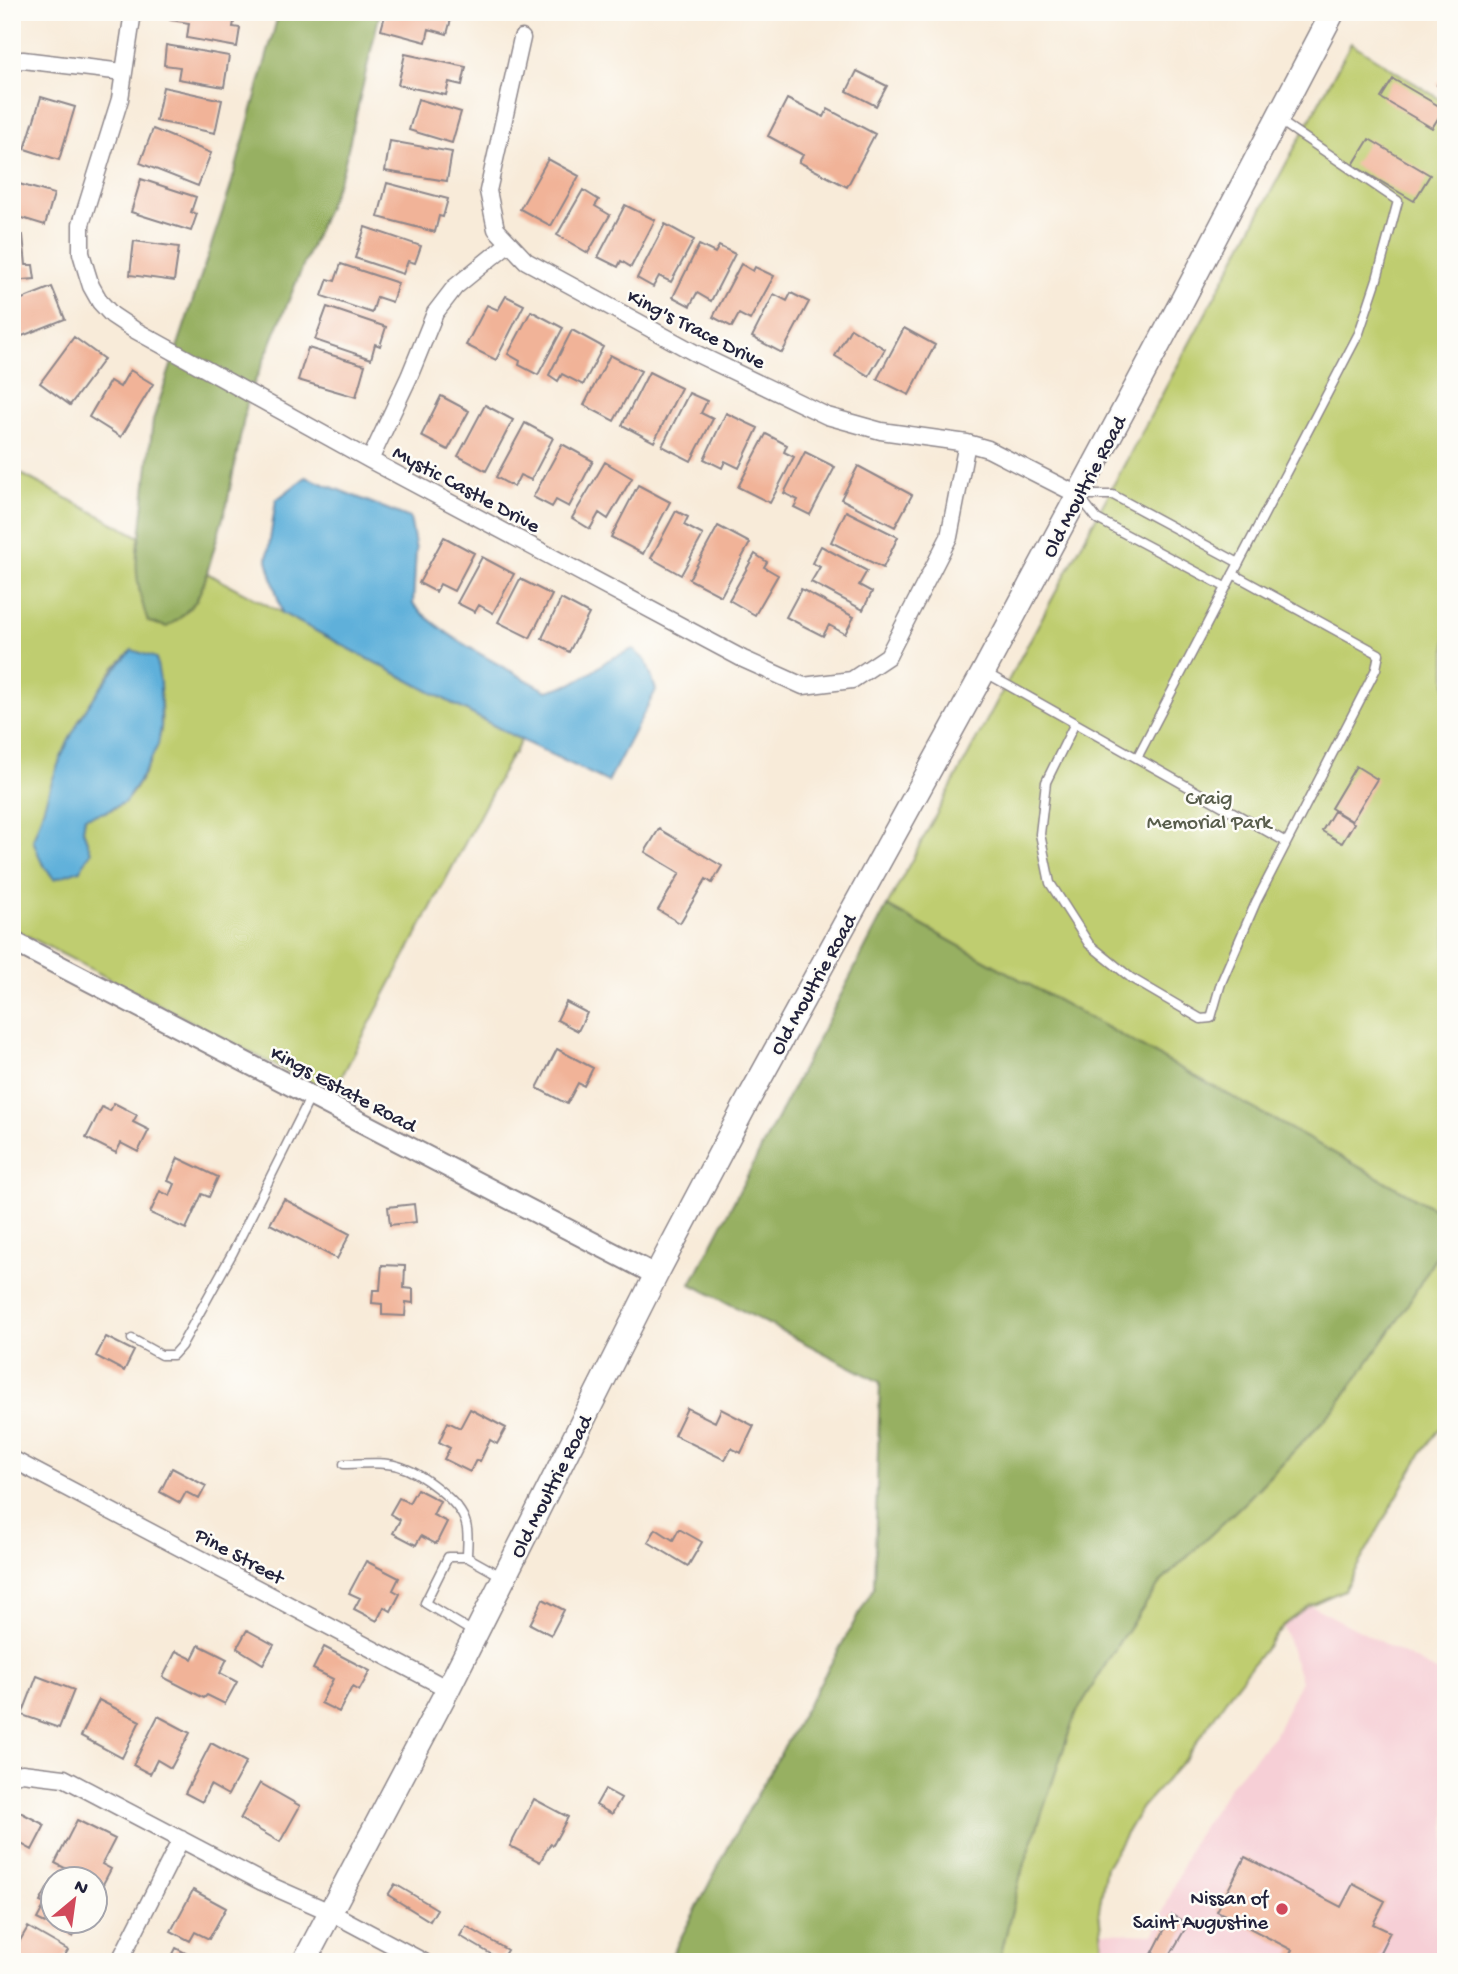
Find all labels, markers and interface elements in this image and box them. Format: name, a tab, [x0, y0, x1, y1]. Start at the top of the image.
street label: King's Trace Drive	[622, 285, 770, 377]
street label: Old Moultrie Road	[1038, 411, 1135, 563]
street label: Mystic Castle Drive	[387, 442, 544, 541]
park label: Craig Memorial Park	[1147, 788, 1274, 837]
street label: Old Moultrie Road	[766, 910, 865, 1060]
street label: Kings Estate Road	[265, 1042, 421, 1141]
street label: Old Moultrie Road	[506, 1411, 601, 1563]
street label: Pine Street	[188, 1524, 290, 1593]
north arrow	[38, 1866, 108, 1936]
text: N	[70, 1875, 92, 1901]
place label: Nissan of Saint Augustine	[1133, 1888, 1270, 1937]
marker: Nissan of Saint Augustine	[1274, 1901, 1290, 1917]

